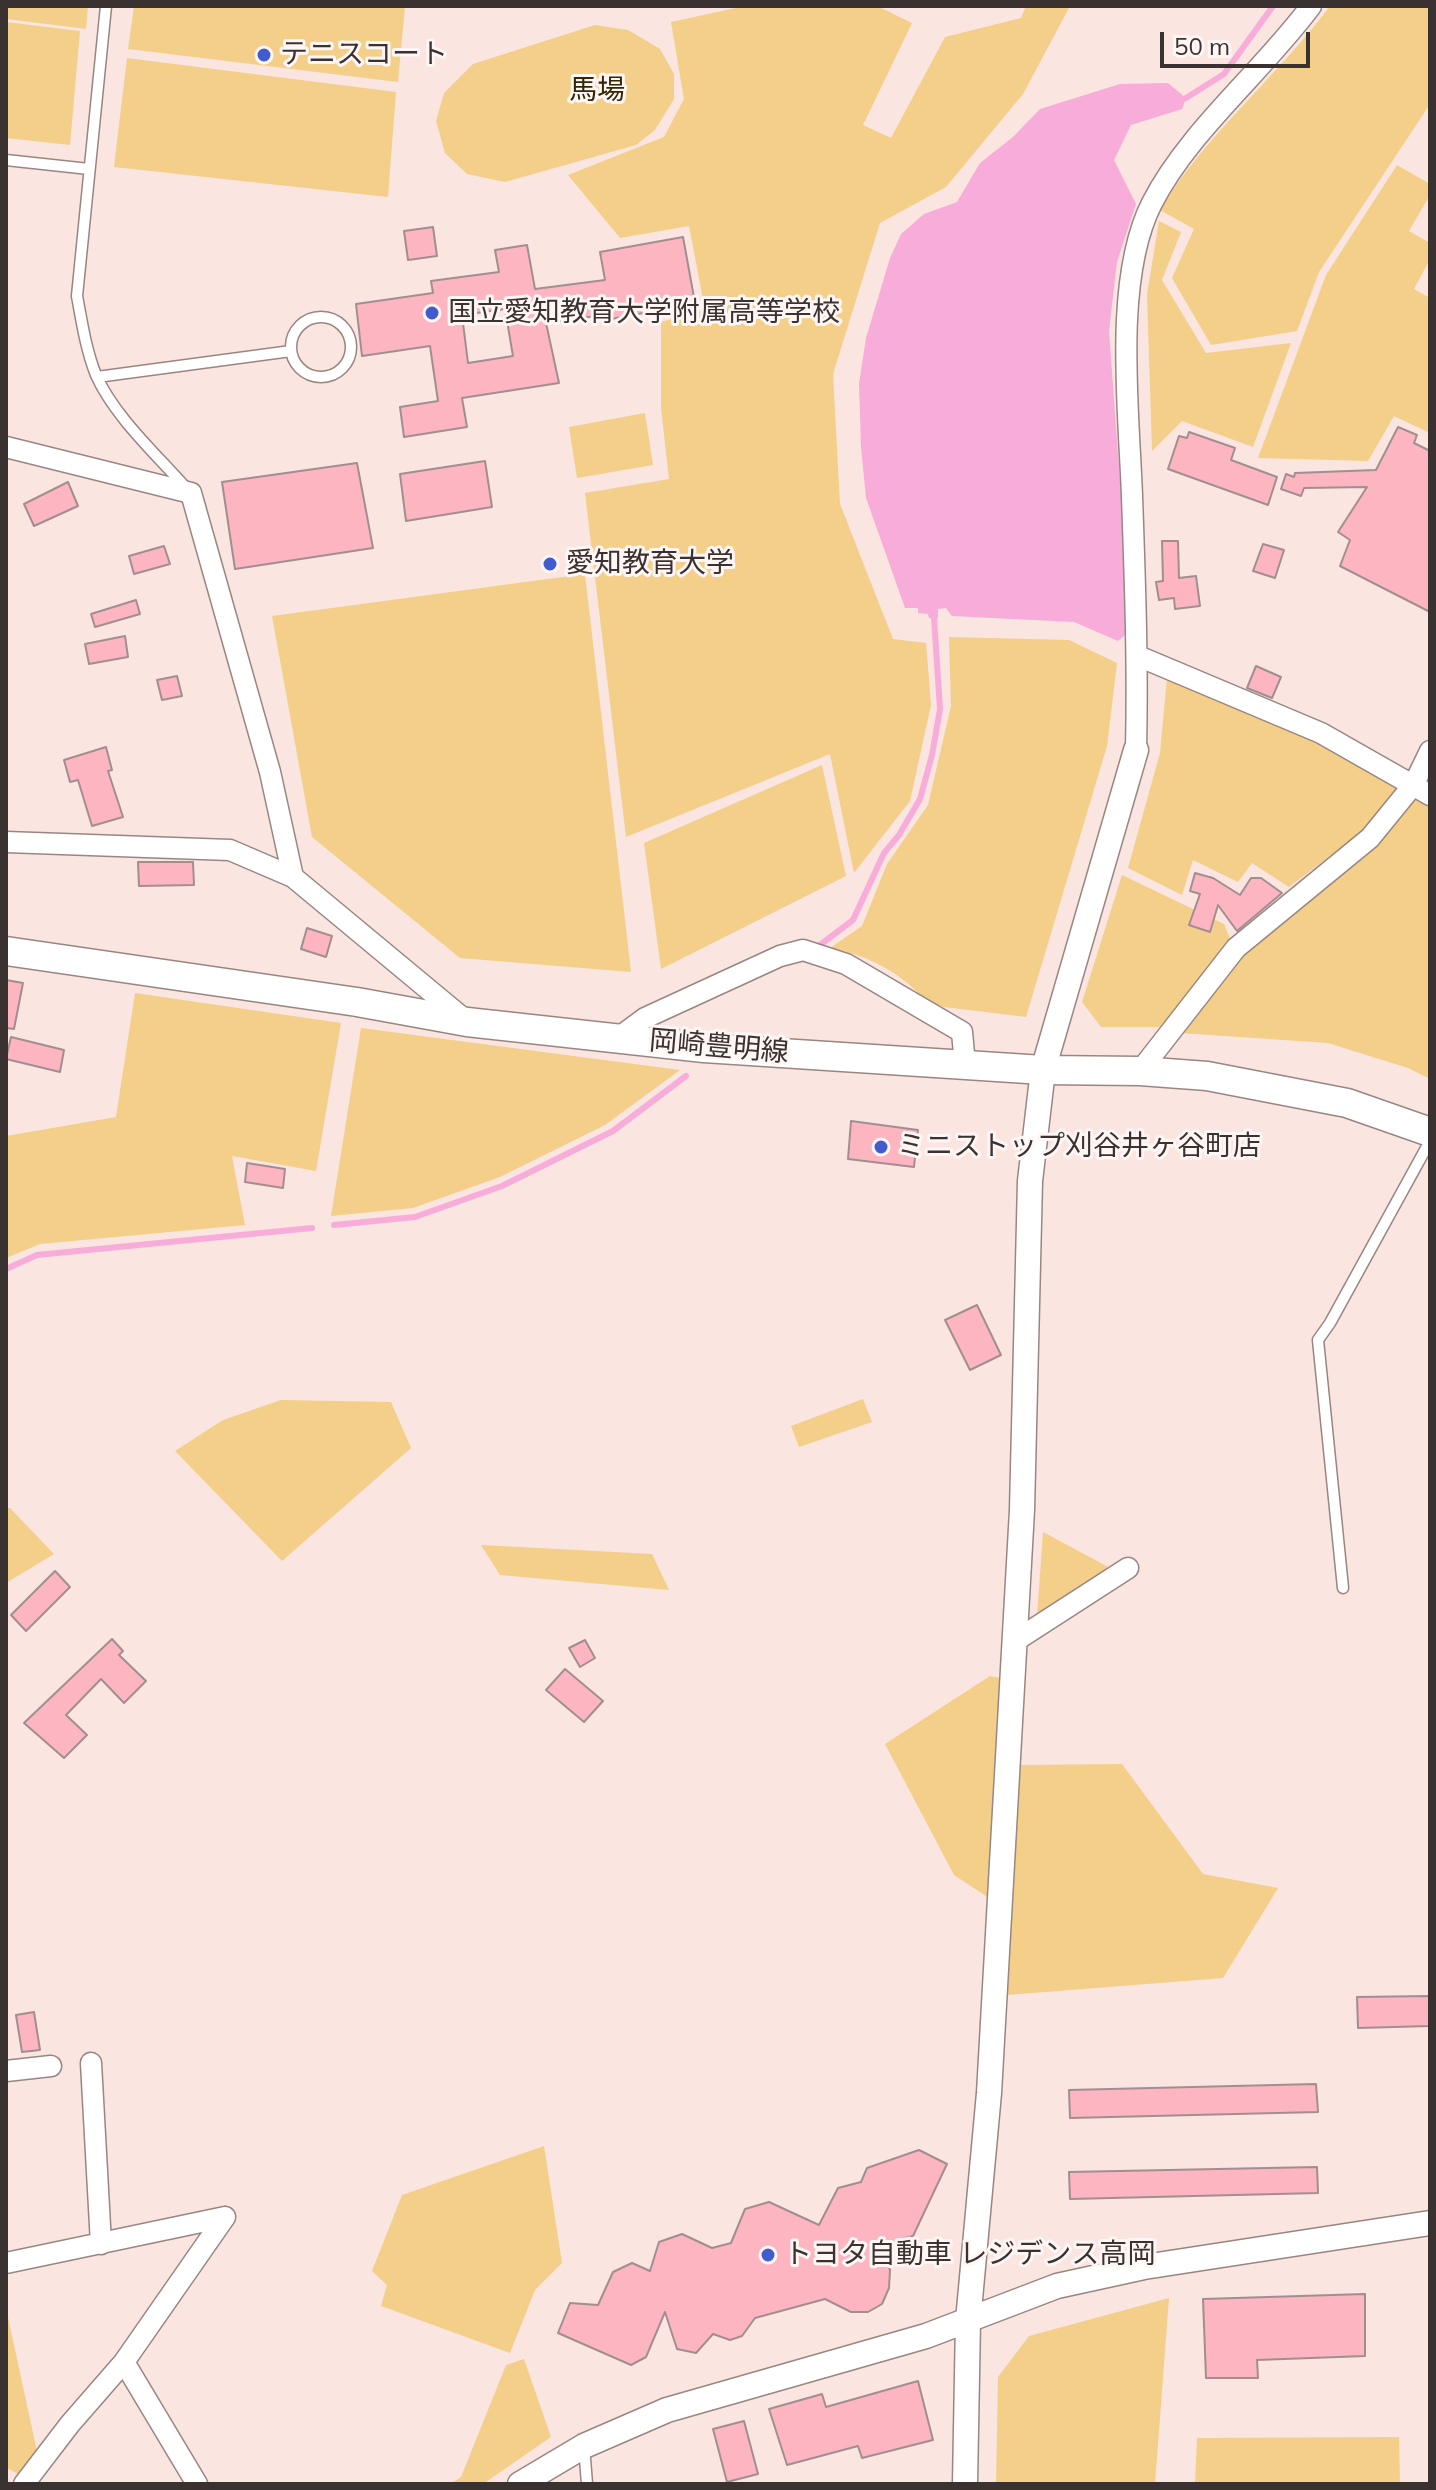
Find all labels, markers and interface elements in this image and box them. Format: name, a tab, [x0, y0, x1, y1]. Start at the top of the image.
scale bar	[1164, 16, 1314, 66]
text: 50 m	[1174, 31, 1230, 61]
place label: テニスコート	[280, 38, 448, 72]
marker: テニスコート	[255, 46, 273, 64]
park label: 馬場	[569, 74, 625, 108]
place label: 国立愛知教育大学附属高等学校	[448, 296, 840, 330]
marker: 国立愛知教育大学附属高等学校	[423, 304, 441, 322]
place label: 愛知教育大学	[566, 547, 734, 581]
marker: 愛知教育大学	[541, 555, 559, 573]
street label: 岡崎豊明線	[648, 1024, 790, 1070]
place label: ミニストップ刈谷井ヶ谷町店	[897, 1130, 1261, 1164]
marker: ミニストップ刈谷井ヶ谷町店	[872, 1138, 890, 1156]
place label: トヨタ自動車 レジデンス高岡	[784, 2238, 1155, 2272]
marker: トヨタ自動車 レジデンス高岡	[759, 2246, 777, 2264]

